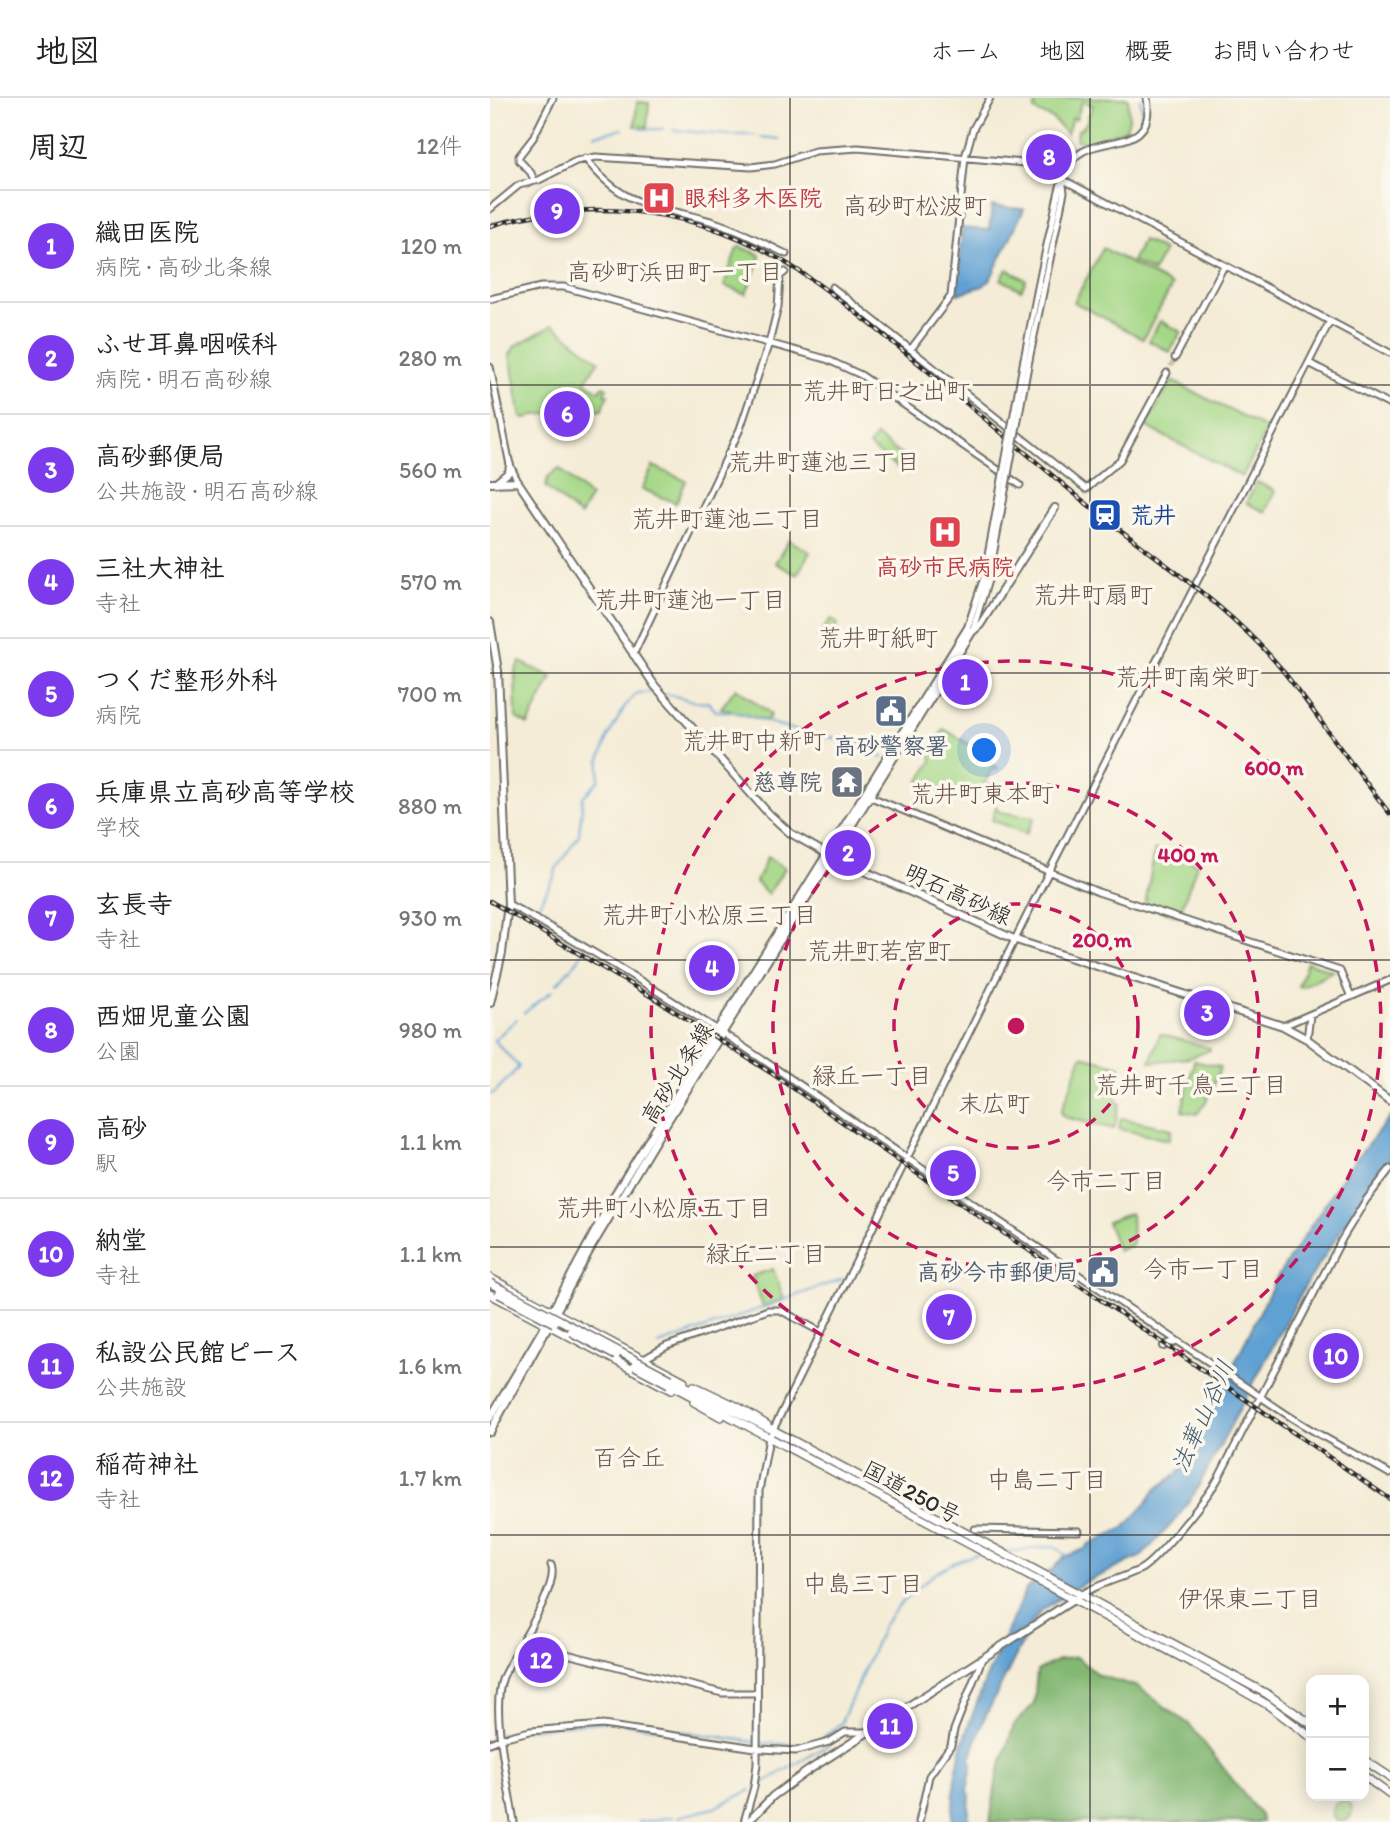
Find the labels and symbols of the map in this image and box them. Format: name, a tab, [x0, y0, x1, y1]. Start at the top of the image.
pin: 8	[1026, 131, 1072, 183]
hospital icon: 眼科多木医院	[640, 179, 678, 217]
place label: 眼科多木医院	[684, 184, 822, 212]
pin: 9	[534, 185, 580, 237]
district label: 高砂町松波町	[843, 191, 987, 220]
district label: 高砂町浜田町一丁目	[567, 257, 783, 286]
district label: 荒井町日之出町	[802, 376, 970, 405]
pin: 6	[544, 388, 590, 440]
district label: 荒井町蓮池三丁目	[728, 447, 920, 476]
station icon: 荒井	[1086, 496, 1124, 534]
place label: 荒井	[1130, 501, 1176, 529]
district label: 荒井町蓮池二丁目	[631, 504, 823, 533]
hospital icon: 高砂市民病院	[926, 513, 964, 551]
place label: 高砂市民病院	[876, 553, 1014, 581]
district label: 荒井町扇町	[1033, 580, 1153, 609]
district label: 荒井町蓮池一丁目	[594, 585, 786, 614]
district label: 荒井町紙町	[818, 623, 938, 652]
pin: 1	[942, 656, 988, 708]
district label: 荒井町南栄町	[1115, 662, 1259, 691]
public building icon: 高砂警察署	[872, 692, 910, 730]
district label: 荒井町中新町	[682, 726, 826, 755]
place label: 高砂警察署	[834, 732, 949, 760]
your location	[967, 733, 1001, 767]
text: 600 m	[1244, 755, 1304, 780]
temple icon: 慈尊院	[828, 763, 866, 801]
place label: 慈尊院	[753, 768, 822, 796]
district label: 荒井町東本町	[910, 779, 1054, 808]
pin: 2	[825, 827, 871, 879]
text: 400 m	[1158, 842, 1219, 867]
street label: 明石高砂線	[900, 857, 1016, 931]
district label: 荒井町小松原三丁目	[601, 900, 817, 929]
text: 200 m	[1072, 927, 1132, 952]
district label: 荒井町若宮町	[807, 936, 951, 965]
pin: 4	[689, 942, 735, 994]
pin: 3	[1184, 987, 1230, 1039]
centre of rings	[1004, 1014, 1028, 1038]
street label: 高砂北条線	[635, 1017, 719, 1129]
district label: 緑丘一丁目	[812, 1061, 932, 1090]
district label: 荒井町千鳥三丁目	[1095, 1070, 1287, 1099]
district label: 末広町	[958, 1089, 1030, 1118]
pin: 5	[930, 1147, 976, 1199]
district label: 今市二丁目	[1046, 1166, 1166, 1195]
district label: 荒井町小松原五丁目	[556, 1193, 772, 1222]
district label: 緑丘二丁目	[706, 1239, 826, 1268]
public building icon: 高砂今市郵便局	[1084, 1253, 1122, 1291]
district label: 今市一丁目	[1143, 1254, 1263, 1283]
place label: 高砂今市郵便局	[917, 1258, 1078, 1286]
pin: 7	[926, 1291, 972, 1343]
pin: 10	[1313, 1330, 1359, 1382]
water label: 法華山谷川	[1164, 1355, 1240, 1477]
district label: 百合丘	[593, 1443, 665, 1472]
street label: 国道250号	[858, 1454, 966, 1530]
district label: 中島二丁目	[987, 1465, 1107, 1494]
district label: 中島三丁目	[803, 1569, 923, 1598]
district label: 伊保東二丁目	[1178, 1584, 1322, 1613]
pin: 12	[518, 1634, 564, 1686]
pin: 11	[867, 1700, 913, 1752]

